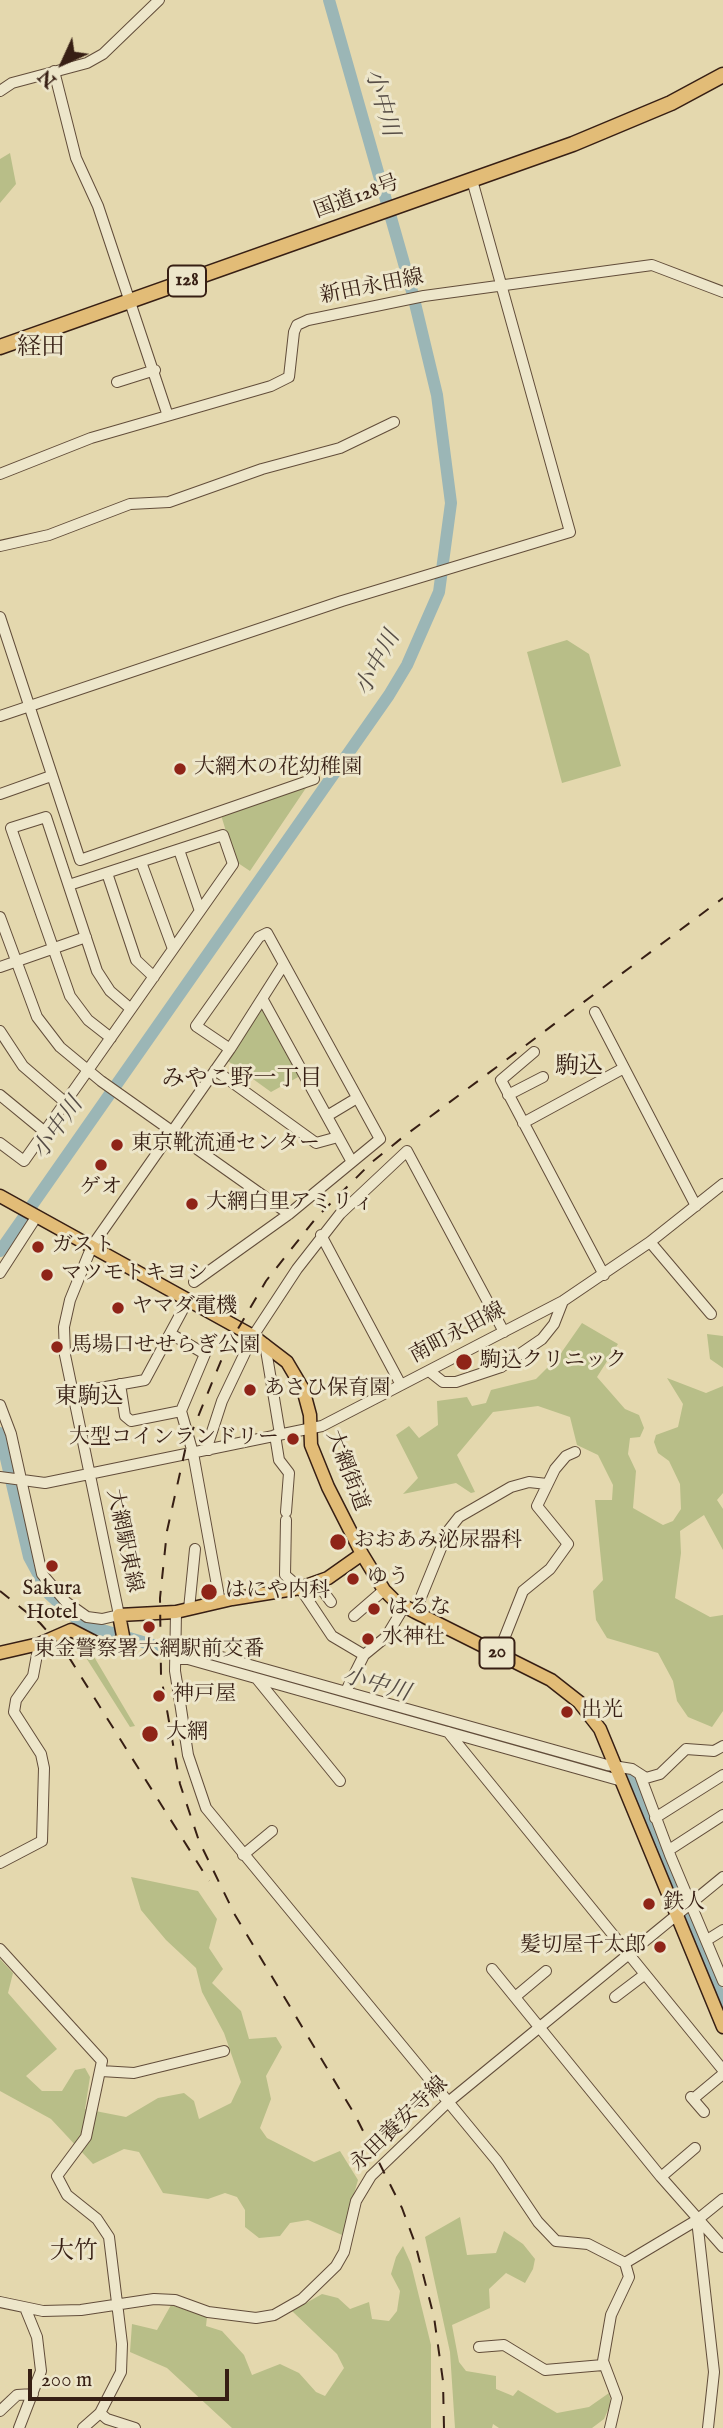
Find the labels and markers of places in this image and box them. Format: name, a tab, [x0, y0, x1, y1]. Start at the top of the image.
place label: 大網木の花幼稚園	[194, 756, 362, 782]
marker: 大網木の花幼稚園	[172, 761, 188, 777]
place label: 東京靴流通センター	[131, 1132, 320, 1158]
marker: 東京靴流通センター	[109, 1137, 125, 1153]
marker: ゲオ	[93, 1157, 109, 1173]
place label: ゲオ	[80, 1176, 122, 1202]
place label: 大網白里アミリィ	[206, 1191, 374, 1217]
marker: 大網白里アミリィ	[184, 1196, 200, 1212]
place label: ガスト	[52, 1234, 115, 1260]
marker: ガスト	[30, 1239, 46, 1255]
place label: マツモトキヨシ	[61, 1262, 208, 1288]
marker: マツモトキヨシ	[39, 1267, 55, 1283]
place label: ヤマダ電機	[132, 1295, 237, 1321]
marker: ヤマダ電機	[110, 1300, 126, 1316]
place label: 馬場口せせらぎ公園	[71, 1334, 260, 1360]
marker: 馬場口せせらぎ公園	[49, 1339, 65, 1355]
place label: 駒込クリニック	[480, 1349, 627, 1375]
marker: 駒込クリニック	[454, 1352, 474, 1372]
place label: あさひ保育園	[264, 1377, 390, 1403]
marker: あさひ保育園	[242, 1382, 258, 1398]
place label: 大型コインランドリー	[69, 1426, 279, 1452]
marker: 大型コインランドリー	[285, 1431, 301, 1447]
place label: おおあみ泌尿器科	[354, 1529, 522, 1555]
marker: おおあみ泌尿器科	[328, 1532, 348, 1552]
marker: Sakura Hotel	[44, 1558, 60, 1574]
place label: ゆう	[367, 1566, 409, 1592]
marker: ゆう	[345, 1571, 361, 1587]
place label: Sakura Hotel	[23, 1577, 81, 1627]
place label: はにや内科	[225, 1579, 330, 1605]
marker: はにや内科	[199, 1582, 219, 1602]
place label: はるな	[388, 1596, 451, 1622]
marker: はるな	[366, 1601, 382, 1617]
marker: 東金警察署大網駅前交番	[141, 1619, 157, 1635]
place label: 水神社	[382, 1626, 445, 1652]
marker: 水神社	[360, 1631, 376, 1647]
place label: 東金警察署大網駅前交番	[34, 1638, 264, 1664]
place label: 神戸屋	[173, 1683, 236, 1709]
marker: 神戸屋	[151, 1688, 167, 1704]
place label: 出光	[581, 1699, 623, 1725]
marker: 出光	[559, 1704, 575, 1720]
place label: 大網	[166, 1721, 208, 1747]
marker: 大網	[140, 1724, 160, 1744]
place label: 鉄人	[663, 1891, 705, 1917]
marker: 鉄人	[641, 1896, 657, 1912]
place label: 髪切屋千太郎	[520, 1934, 646, 1960]
marker: 髪切屋千太郎	[652, 1939, 668, 1955]

